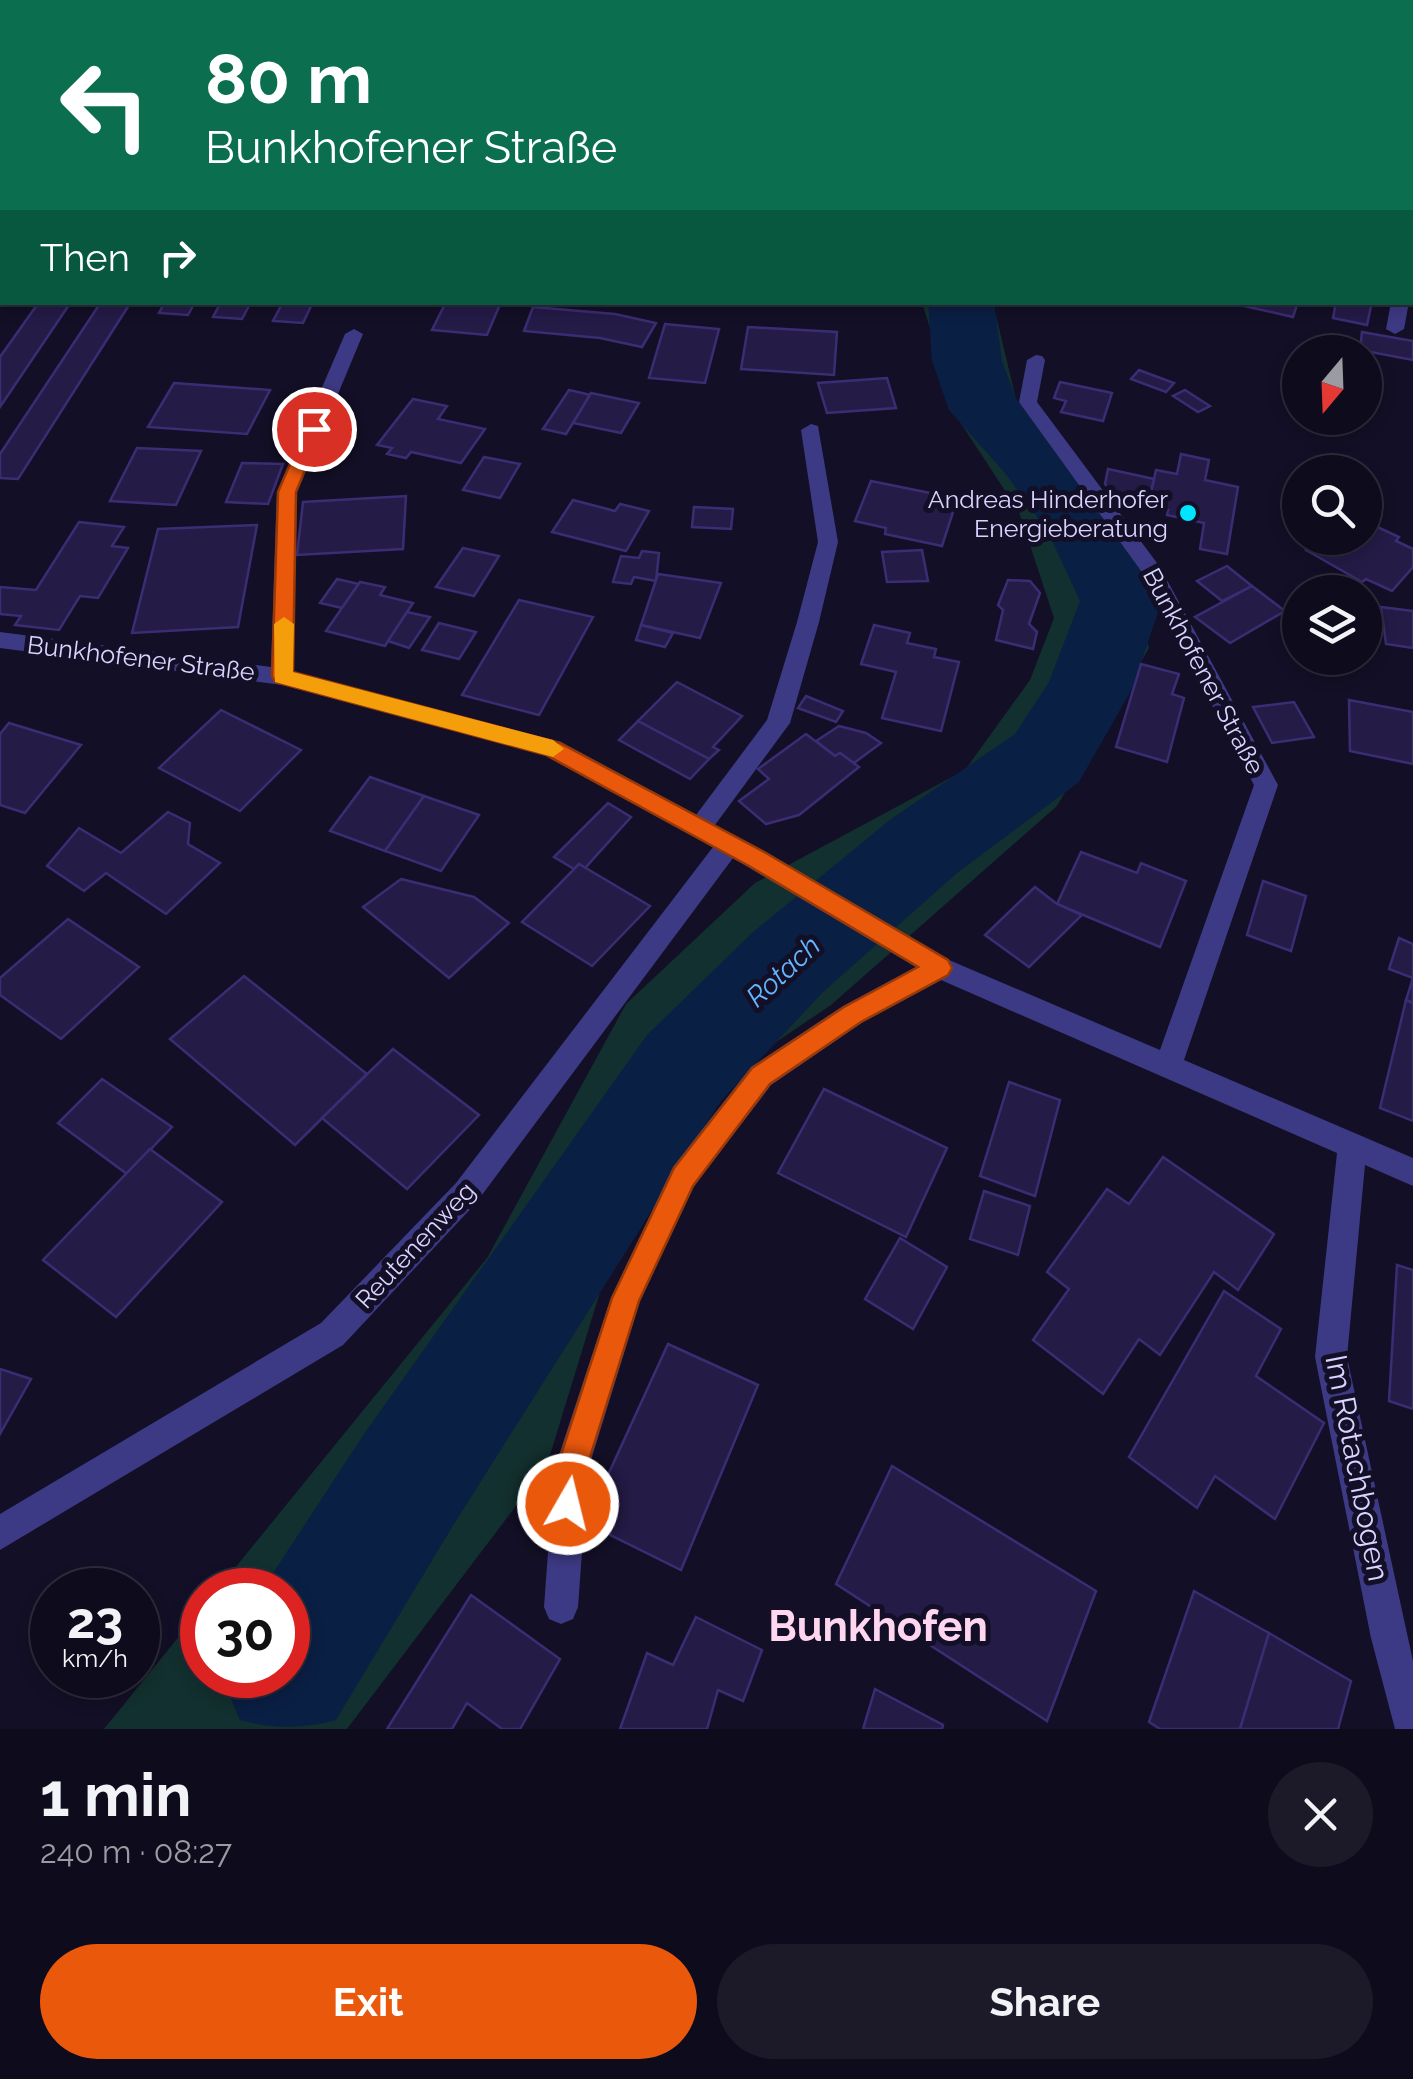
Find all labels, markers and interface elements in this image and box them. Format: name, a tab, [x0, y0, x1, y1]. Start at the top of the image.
text: 80 m	[205, 37, 372, 119]
icon: left	[40, 40, 170, 170]
text: Bunkhofener Straße	[205, 121, 617, 174]
icon: right	[150, 230, 205, 285]
text: Then	[40, 235, 130, 280]
north arrow	[1282, 335, 1382, 435]
map controls	[1282, 335, 1382, 675]
pin	[272, 387, 357, 472]
icon: arrive	[287, 402, 342, 457]
button: search	[1282, 455, 1382, 555]
place label: Andreas Hinderhofer Energieberatung	[928, 484, 1168, 543]
marker: Andreas Hinderhofer Energieberatung	[1177, 502, 1199, 524]
street label: Bunkhofener Straße	[1137, 563, 1271, 779]
button: layers	[1282, 575, 1382, 675]
street label: Bunkhofener Straße	[26, 629, 256, 687]
water label: Rotach	[740, 929, 827, 1014]
street label: Reutenenweg	[349, 1176, 481, 1314]
street label: Im Rotachbogen	[1318, 1352, 1397, 1584]
position arrow	[516, 1452, 620, 1556]
speed limit sign: 30	[180, 1568, 310, 1698]
text: 23	[67, 1591, 123, 1650]
district label: Bunkhofen	[768, 1602, 988, 1651]
text: km/h	[62, 1643, 128, 1673]
text: 1 min	[40, 1760, 191, 1830]
button: close	[1268, 1762, 1373, 1867]
text: 240 m · 08:27	[40, 1833, 232, 1870]
button: Exit	[40, 1944, 697, 2059]
button: Share	[717, 1944, 1373, 2059]

